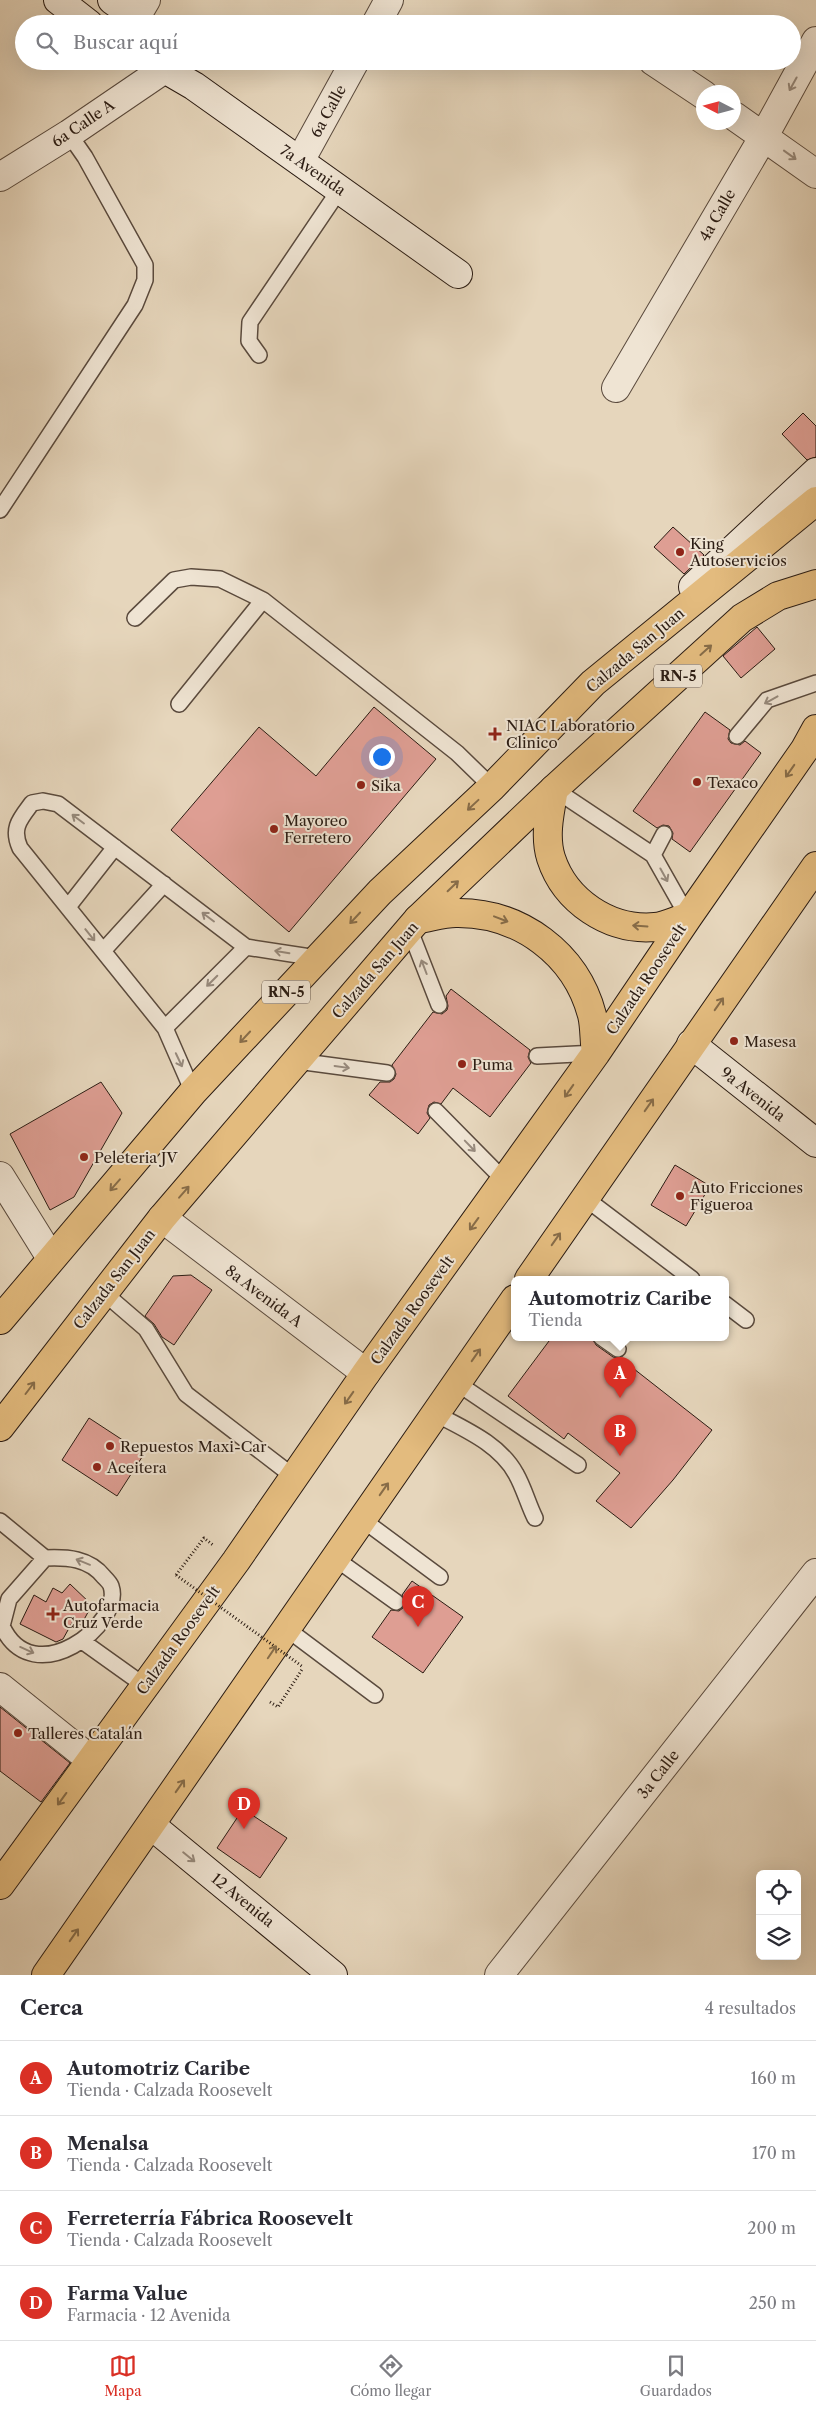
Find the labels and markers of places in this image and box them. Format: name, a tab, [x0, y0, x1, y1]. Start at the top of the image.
place label: King Autoservicios	[689, 534, 787, 570]
marker: King Autoservicios	[674, 546, 686, 558]
place label: NIAC Laboratorio Clinico	[506, 716, 635, 752]
marker: NIAC Laboratorio Clinico	[488, 727, 502, 741]
place label: Texaco	[707, 773, 758, 792]
place label: Sika	[371, 776, 401, 795]
marker: Texaco	[691, 776, 703, 788]
marker: Sika	[355, 779, 367, 791]
place label: Mayoreo Ferretero	[284, 811, 351, 847]
marker: Mayoreo Ferretero	[268, 823, 280, 835]
place label: Masesa	[744, 1032, 796, 1051]
marker: Masesa	[728, 1035, 740, 1047]
place label: Puma	[472, 1055, 513, 1074]
marker: Puma	[456, 1058, 468, 1070]
place label: Peleteria JV	[94, 1148, 179, 1167]
marker: Peleteria JV	[78, 1151, 90, 1163]
place label: Auto Fricciones Figueroa	[689, 1178, 803, 1214]
marker: Auto Fricciones Figueroa	[674, 1190, 686, 1202]
pin: A	[604, 1357, 636, 1398]
pin: B	[604, 1415, 636, 1456]
place label: Repuestos Maxi-Car	[120, 1437, 267, 1456]
marker: Repuestos Maxi-Car	[104, 1440, 116, 1452]
place label: Aceitera	[106, 1458, 167, 1477]
marker: Aceitera	[91, 1461, 103, 1473]
pin: C	[402, 1586, 434, 1627]
place label: Autofarmacia Cruz Verde	[62, 1596, 159, 1632]
marker: Autofarmacia Cruz Verde	[47, 1608, 59, 1620]
place label: Talleres Catalán	[28, 1724, 143, 1743]
marker: Talleres Catalán	[12, 1727, 24, 1739]
pin: D	[228, 1788, 260, 1829]

